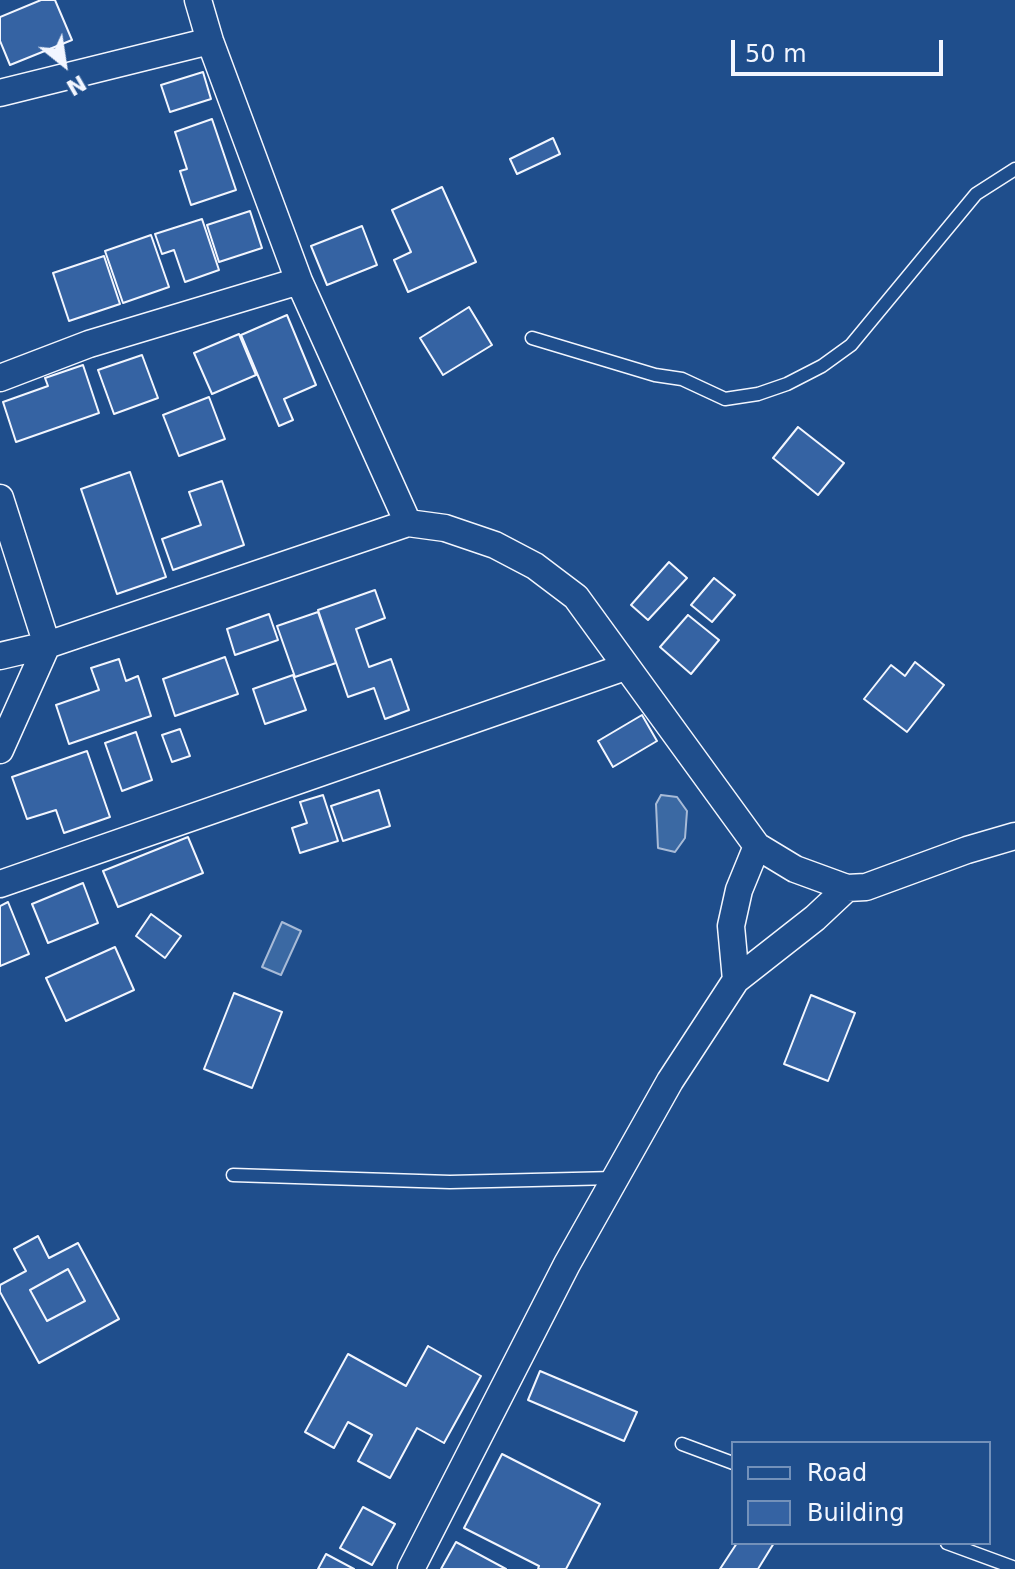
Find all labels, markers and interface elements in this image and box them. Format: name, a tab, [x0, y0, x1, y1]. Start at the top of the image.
north arrow	[24, 24, 104, 104]
scale bar	[735, 24, 947, 74]
text: 50 m	[745, 40, 807, 68]
text: N	[62, 70, 90, 101]
legend	[731, 1441, 991, 1545]
text: Road	[807, 1459, 867, 1487]
text: Building	[807, 1499, 904, 1527]

